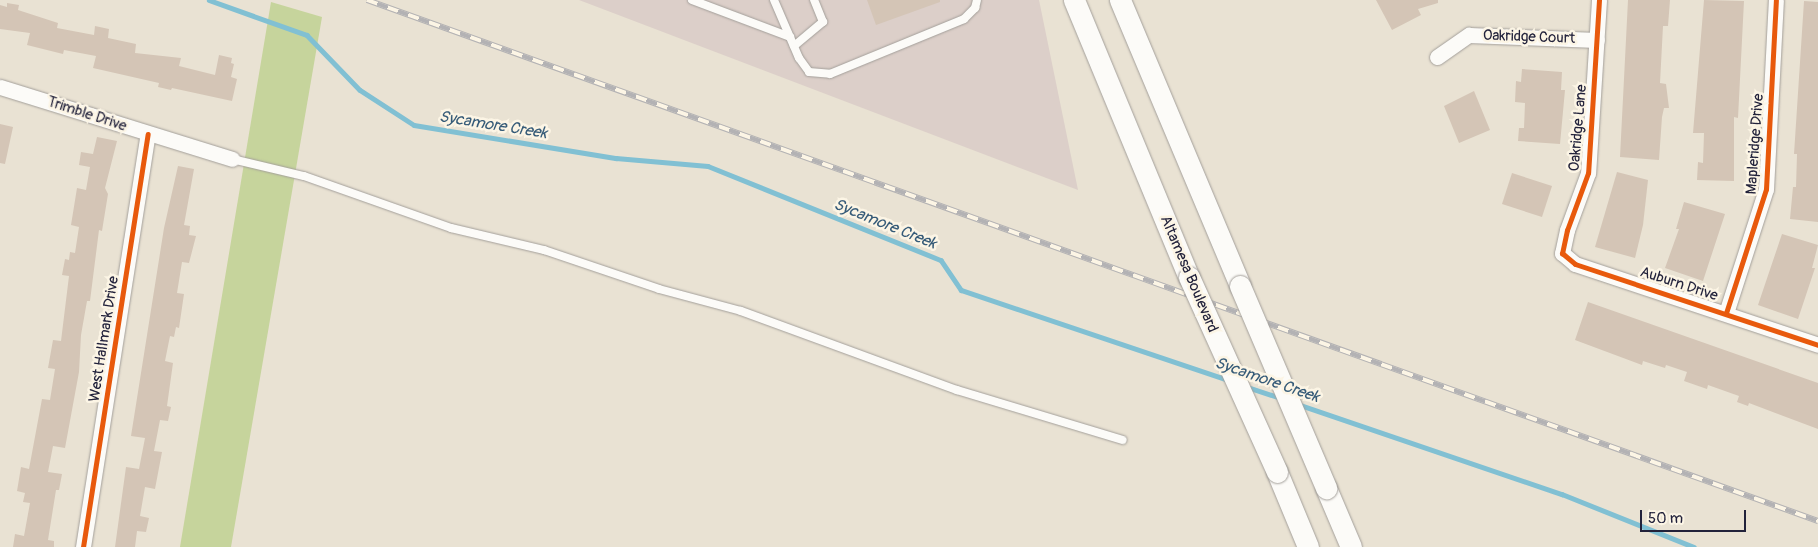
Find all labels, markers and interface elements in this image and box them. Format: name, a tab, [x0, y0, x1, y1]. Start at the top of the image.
street label: Oakridge Court	[1482, 26, 1576, 48]
street label: Oakridge Lane	[1565, 84, 1591, 172]
street label: Trimble Drive	[45, 93, 129, 135]
street label: Mapleridge Drive	[1742, 93, 1768, 195]
water label: Sycamore Creek	[438, 107, 548, 143]
water label: Sycamore Creek	[831, 195, 939, 253]
street label: Altamesa Boulevard	[1156, 213, 1222, 335]
street label: Auburn Drive	[1638, 263, 1720, 305]
street label: West Hallmark Drive	[85, 275, 123, 403]
water label: Sycamore Creek	[1212, 353, 1322, 407]
scale bar	[1643, 500, 1749, 532]
text: 50 m	[1648, 509, 1683, 528]

